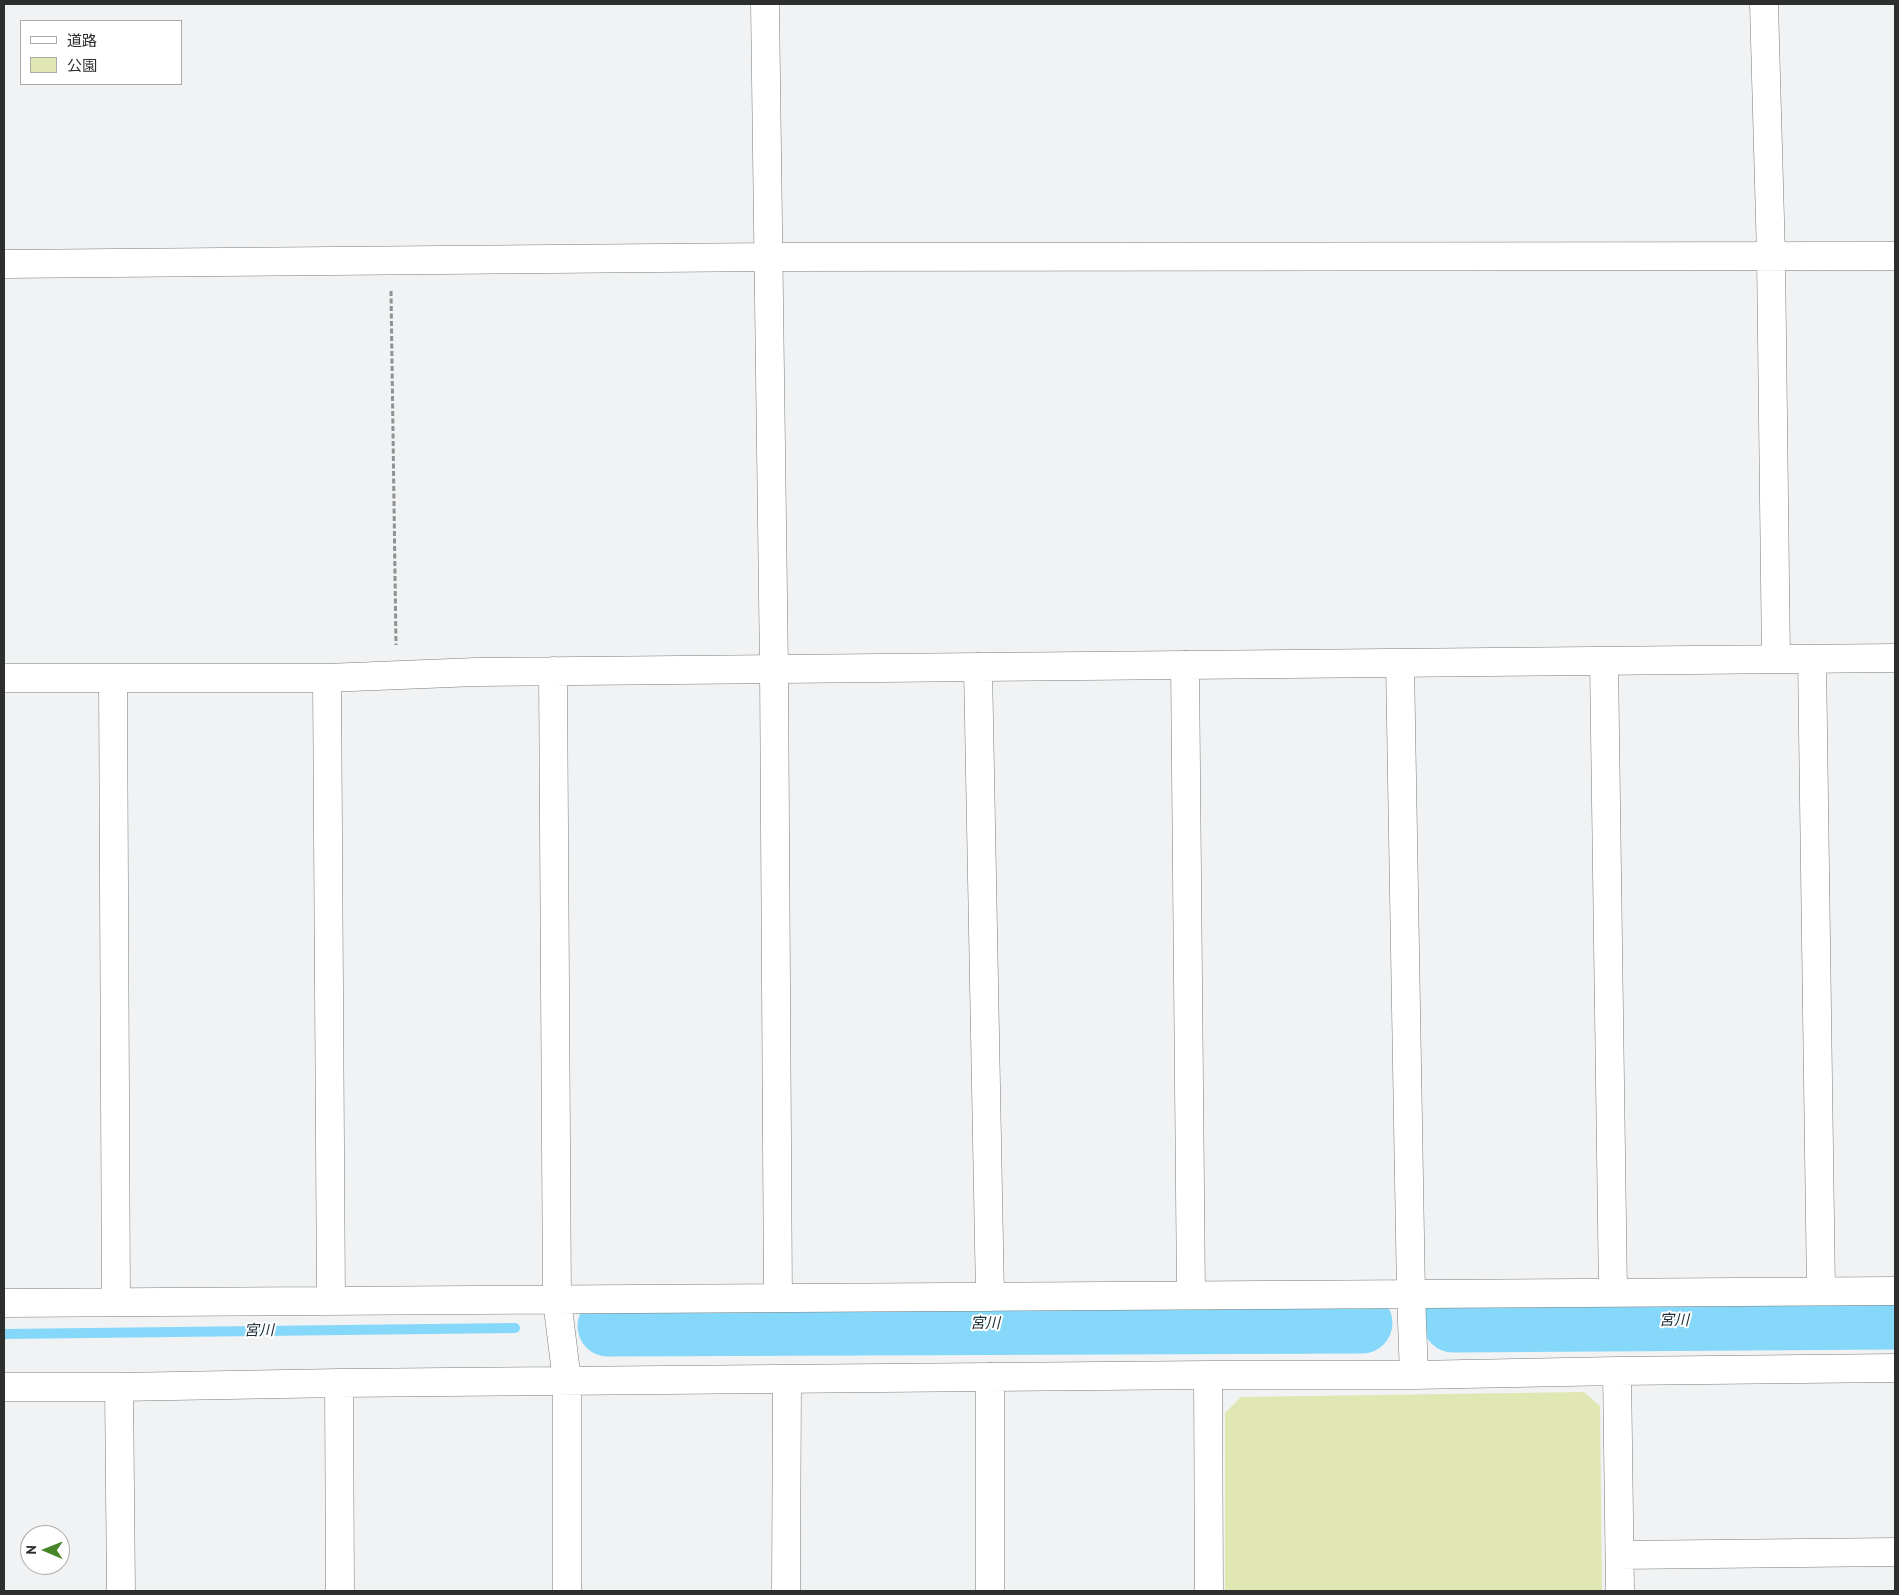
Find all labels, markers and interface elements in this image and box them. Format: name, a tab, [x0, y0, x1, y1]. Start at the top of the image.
legend	[20, 20, 182, 85]
text: 道路	[67, 31, 97, 50]
text: 公園	[67, 56, 97, 75]
water label: 宮川	[1659, 1312, 1689, 1330]
water label: 宮川	[970, 1315, 1000, 1333]
water label: 宮川	[244, 1322, 274, 1340]
north arrow	[20, 1525, 70, 1575]
text: N	[22, 1545, 40, 1555]

